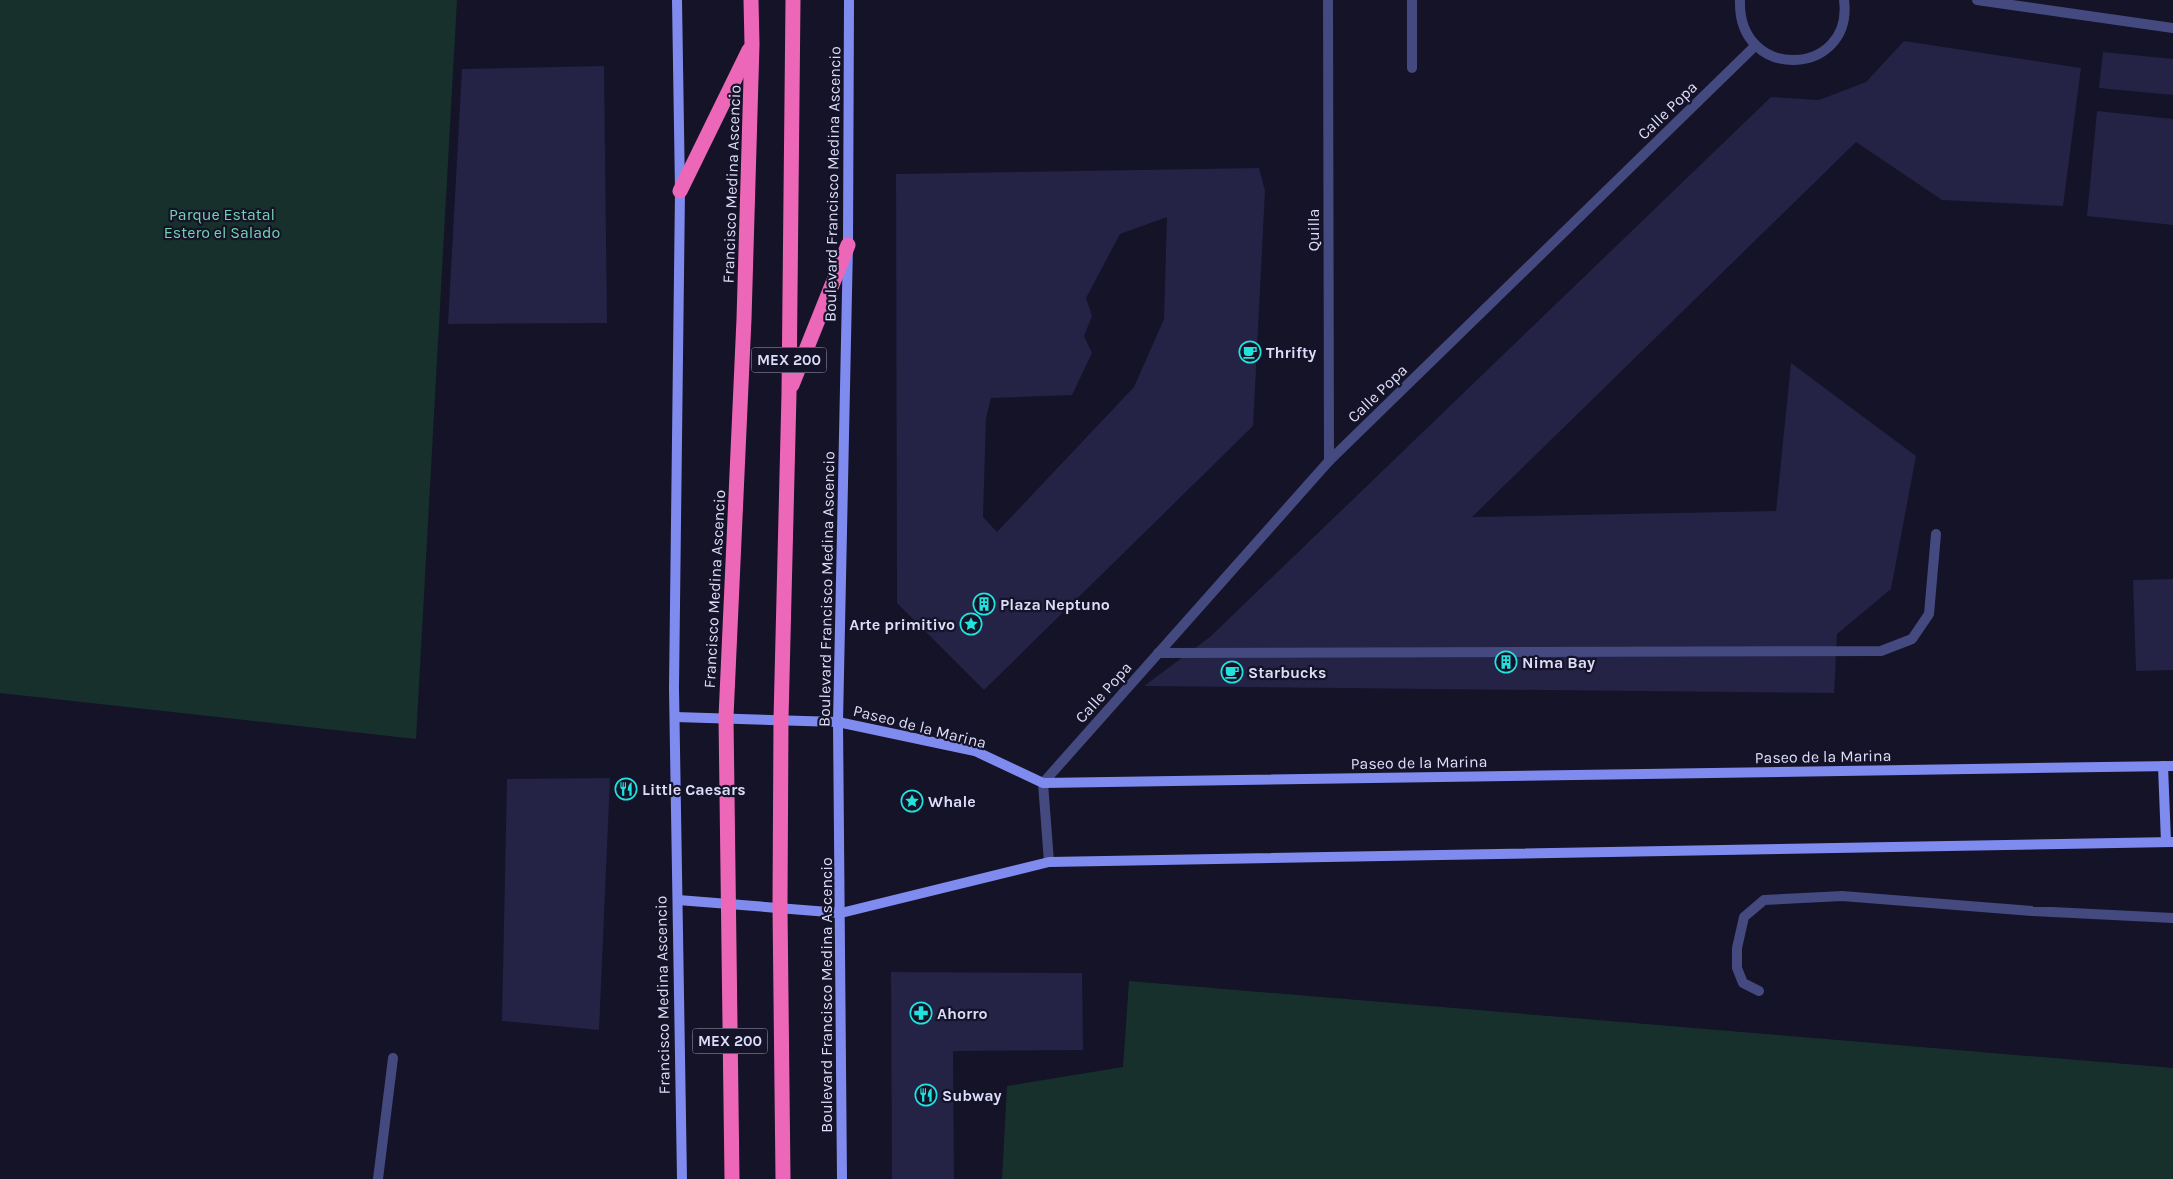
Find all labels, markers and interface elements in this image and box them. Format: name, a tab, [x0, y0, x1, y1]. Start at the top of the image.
street label: Boulevard Francisco Medina Ascencio	[821, 46, 844, 322]
street label: Calle Popa	[1634, 77, 1701, 143]
street label: Francisco Medina Ascencio	[719, 84, 744, 284]
park label: Parque Estatal Estero el Salado	[164, 205, 280, 242]
street label: Quilla	[1304, 209, 1323, 251]
cafe icon: Thrifty	[1238, 340, 1262, 364]
place label: Thrifty	[1266, 343, 1316, 362]
road number: MEX 200	[752, 348, 826, 372]
street label: Calle Popa	[1344, 360, 1411, 426]
street label: Boulevard Francisco Medina Ascencio	[815, 451, 838, 727]
street label: Francisco Medina Ascencio	[700, 489, 729, 689]
building icon: Plaza Neptuno	[972, 592, 996, 616]
place label: Plaza Neptuno	[1000, 595, 1110, 614]
place icon: Arte primitivo	[959, 612, 983, 636]
place label: Arte primitivo	[849, 615, 955, 634]
building icon: Nima Bay	[1494, 650, 1518, 674]
place label: Nima Bay	[1522, 653, 1595, 672]
street label: Calle Popa	[1071, 658, 1136, 727]
cafe icon: Starbucks	[1220, 660, 1244, 684]
place label: Starbucks	[1248, 663, 1326, 682]
street label: Paseo de la Marina	[851, 701, 989, 752]
street label: Paseo de la Marina	[1754, 746, 1892, 767]
street label: Paseo de la Marina	[1350, 752, 1488, 773]
restaurant icon: Little Caesars	[614, 777, 638, 801]
place label: Little Caesars	[642, 780, 746, 799]
place icon: Whale	[900, 789, 924, 813]
place label: Whale	[928, 792, 976, 811]
street label: Boulevard Francisco Medina Ascencio	[817, 857, 836, 1133]
street label: Francisco Medina Ascencio	[651, 896, 674, 1094]
pharmacy icon: Ahorro	[909, 1001, 933, 1025]
place label: Ahorro	[937, 1004, 988, 1023]
road number: MEX 200	[692, 1028, 768, 1054]
restaurant icon: Subway	[914, 1083, 938, 1107]
place label: Subway	[942, 1086, 1002, 1105]

